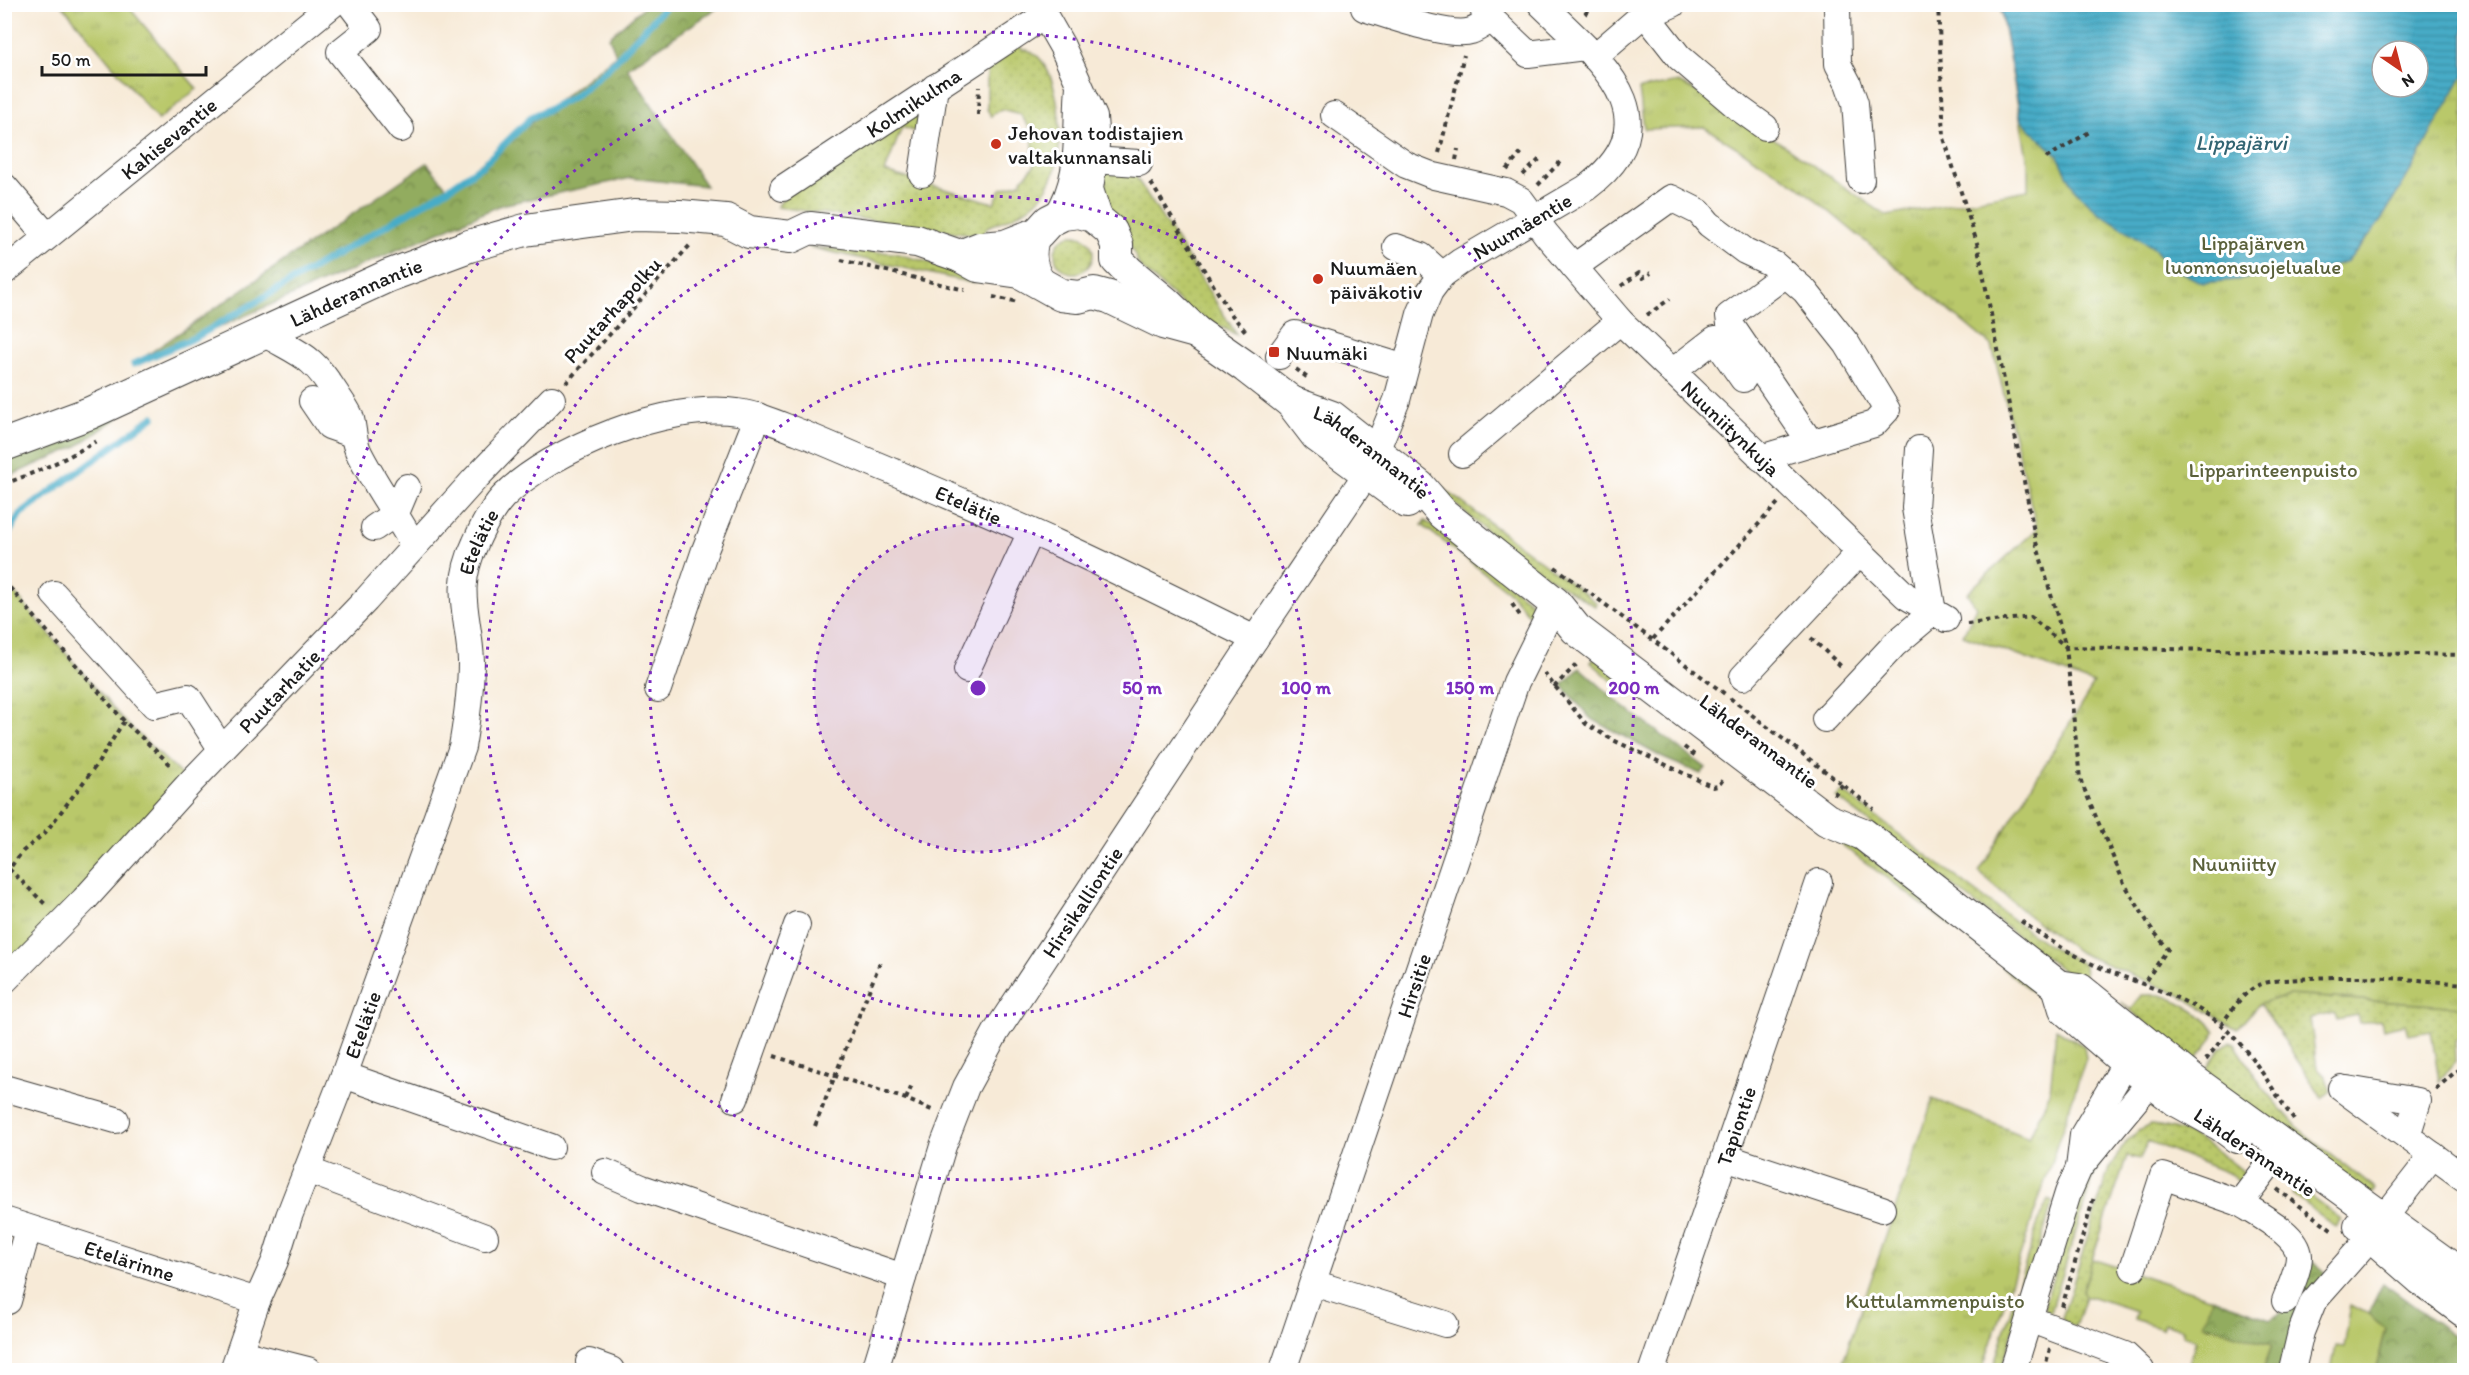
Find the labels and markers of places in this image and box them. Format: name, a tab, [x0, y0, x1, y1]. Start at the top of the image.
place label: Jehovan todistajien valtakunnansali	[1008, 120, 1184, 169]
marker: Jehovan todistajien valtakunnansali	[989, 137, 1003, 151]
place label: Nuumäen päiväkotiv	[1330, 255, 1423, 304]
marker: Nuumäen päiväkotiv	[1311, 272, 1325, 286]
place label: Nuumäki	[1286, 340, 1368, 365]
marker: Nuumäki	[1267, 345, 1281, 359]
centre of rings	[968, 678, 988, 698]

